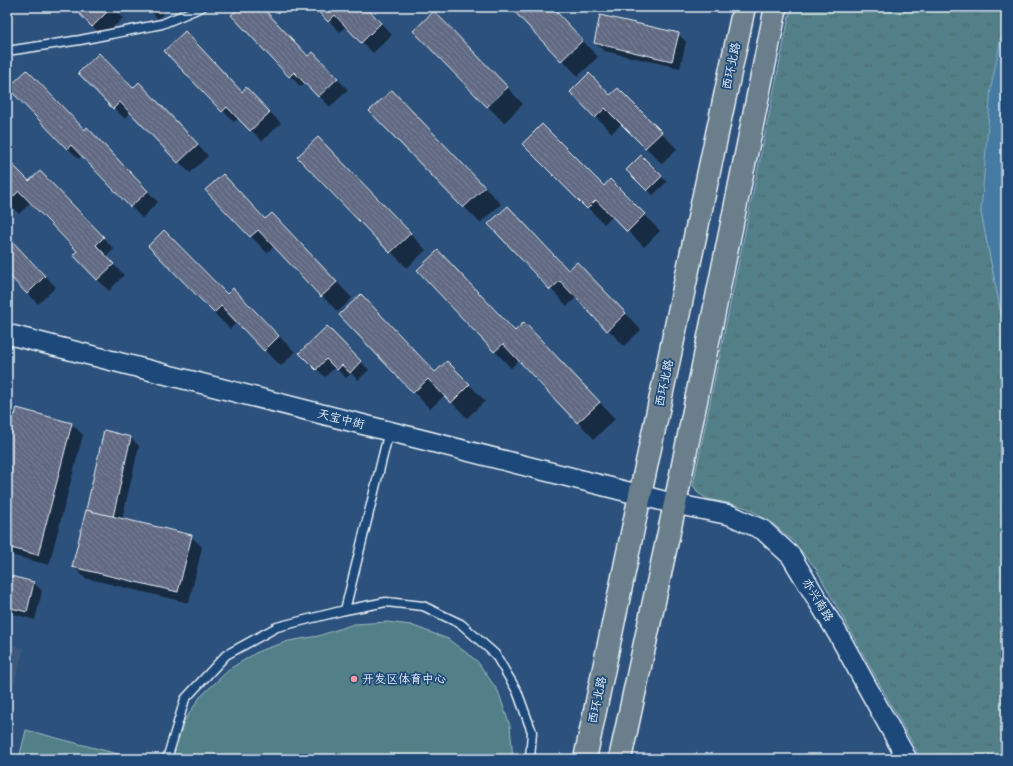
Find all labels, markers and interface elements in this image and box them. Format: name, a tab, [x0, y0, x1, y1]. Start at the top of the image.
street label: 西环北路	[719, 41, 744, 91]
street label: 西环北路	[652, 358, 677, 408]
street label: 天宝中街	[316, 406, 366, 433]
street label: 亦兴南路	[799, 576, 836, 625]
place label: 开发区体育中心	[362, 672, 446, 687]
marker: 开发区体育中心	[349, 674, 359, 684]
street label: 西环北路	[585, 675, 610, 725]

